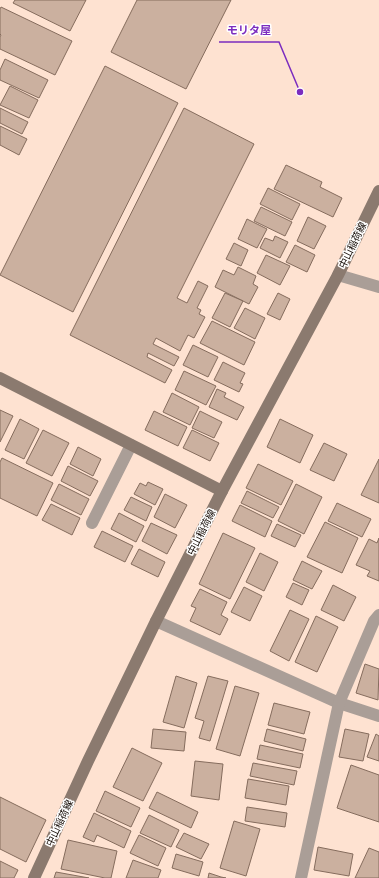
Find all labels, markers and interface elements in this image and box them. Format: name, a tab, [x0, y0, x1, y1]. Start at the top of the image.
callout: モリタ屋	[219, 19, 279, 42]
text: モリタ屋	[227, 23, 271, 37]
street label: 中山稲荷線	[336, 220, 369, 271]
street label: 中山稲荷線	[184, 507, 219, 557]
street label: 中山稲荷線	[43, 798, 76, 849]

